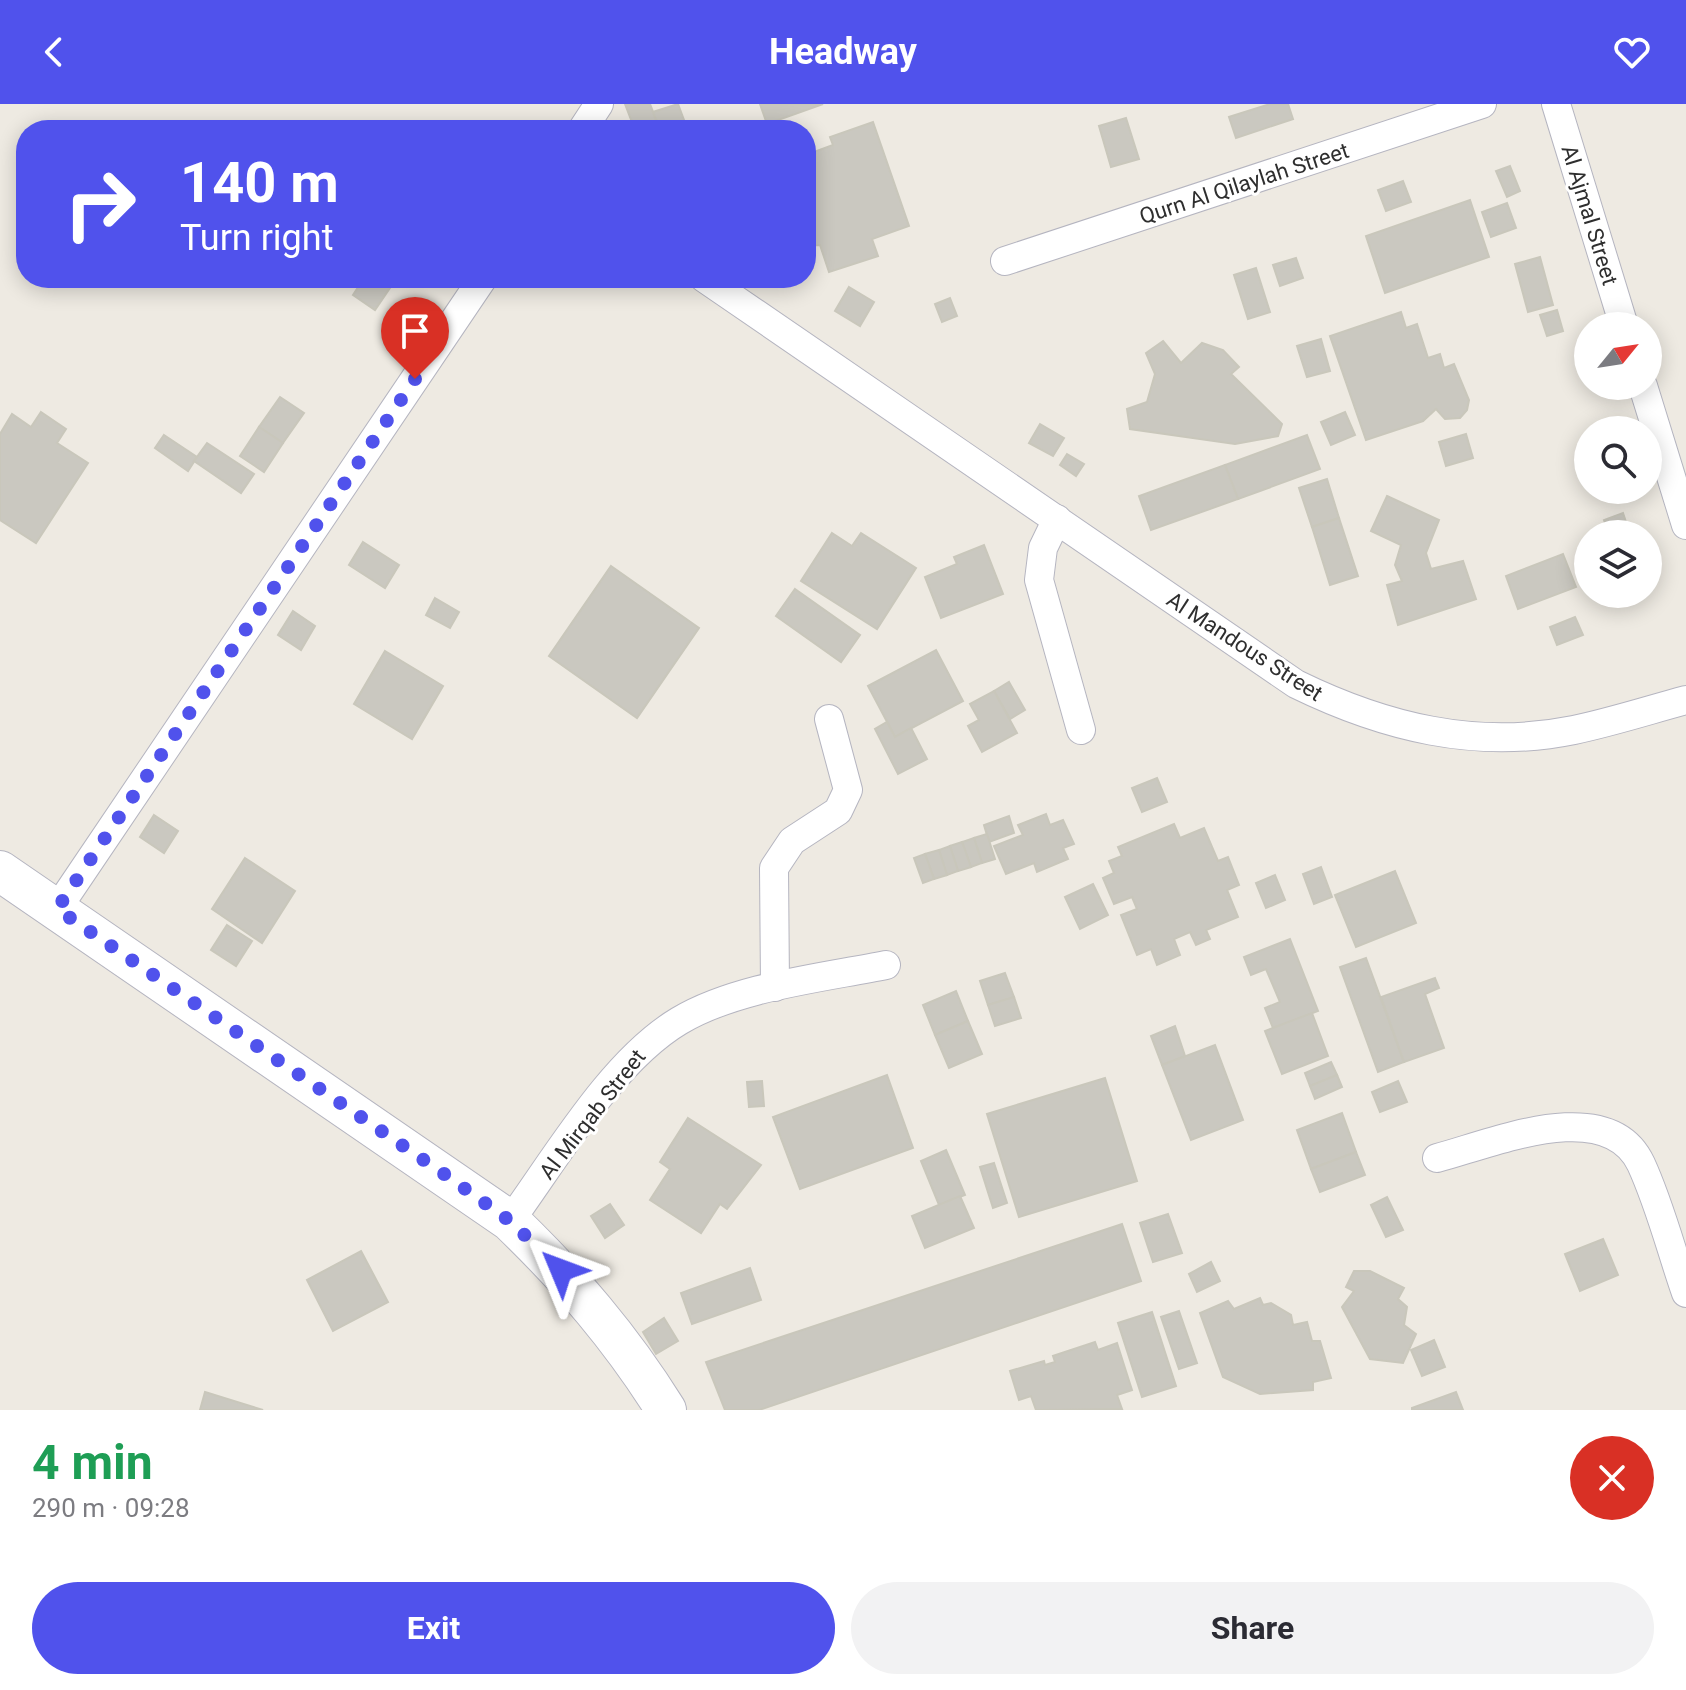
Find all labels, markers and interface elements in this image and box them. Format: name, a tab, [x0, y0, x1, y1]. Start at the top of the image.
icon: back	[32, 30, 76, 74]
icon: heart	[1610, 30, 1654, 74]
text: Headway	[769, 31, 917, 73]
street label: Qurn Al Qilaylah Street	[1136, 138, 1352, 229]
street label: Al Ajmal Street	[1556, 142, 1623, 288]
text: 140 m	[180, 150, 339, 216]
icon: right	[48, 152, 152, 256]
text: Turn right	[180, 217, 333, 259]
pin	[381, 297, 449, 379]
icon: arrive	[393, 309, 437, 353]
north arrow	[1574, 312, 1662, 400]
map controls	[1574, 312, 1662, 608]
button: search	[1574, 416, 1662, 504]
button: layers	[1574, 520, 1662, 608]
street label: Al Mandous Street	[1162, 587, 1327, 706]
street label: Al Mirqab Street	[534, 1045, 651, 1184]
position arrow	[519, 1228, 603, 1312]
text: 4 min	[32, 1434, 153, 1491]
button: close	[1570, 1436, 1654, 1520]
text: 290 m · 09:28	[32, 1493, 190, 1523]
button: Exit	[32, 1582, 835, 1674]
button: Share	[851, 1582, 1654, 1674]

